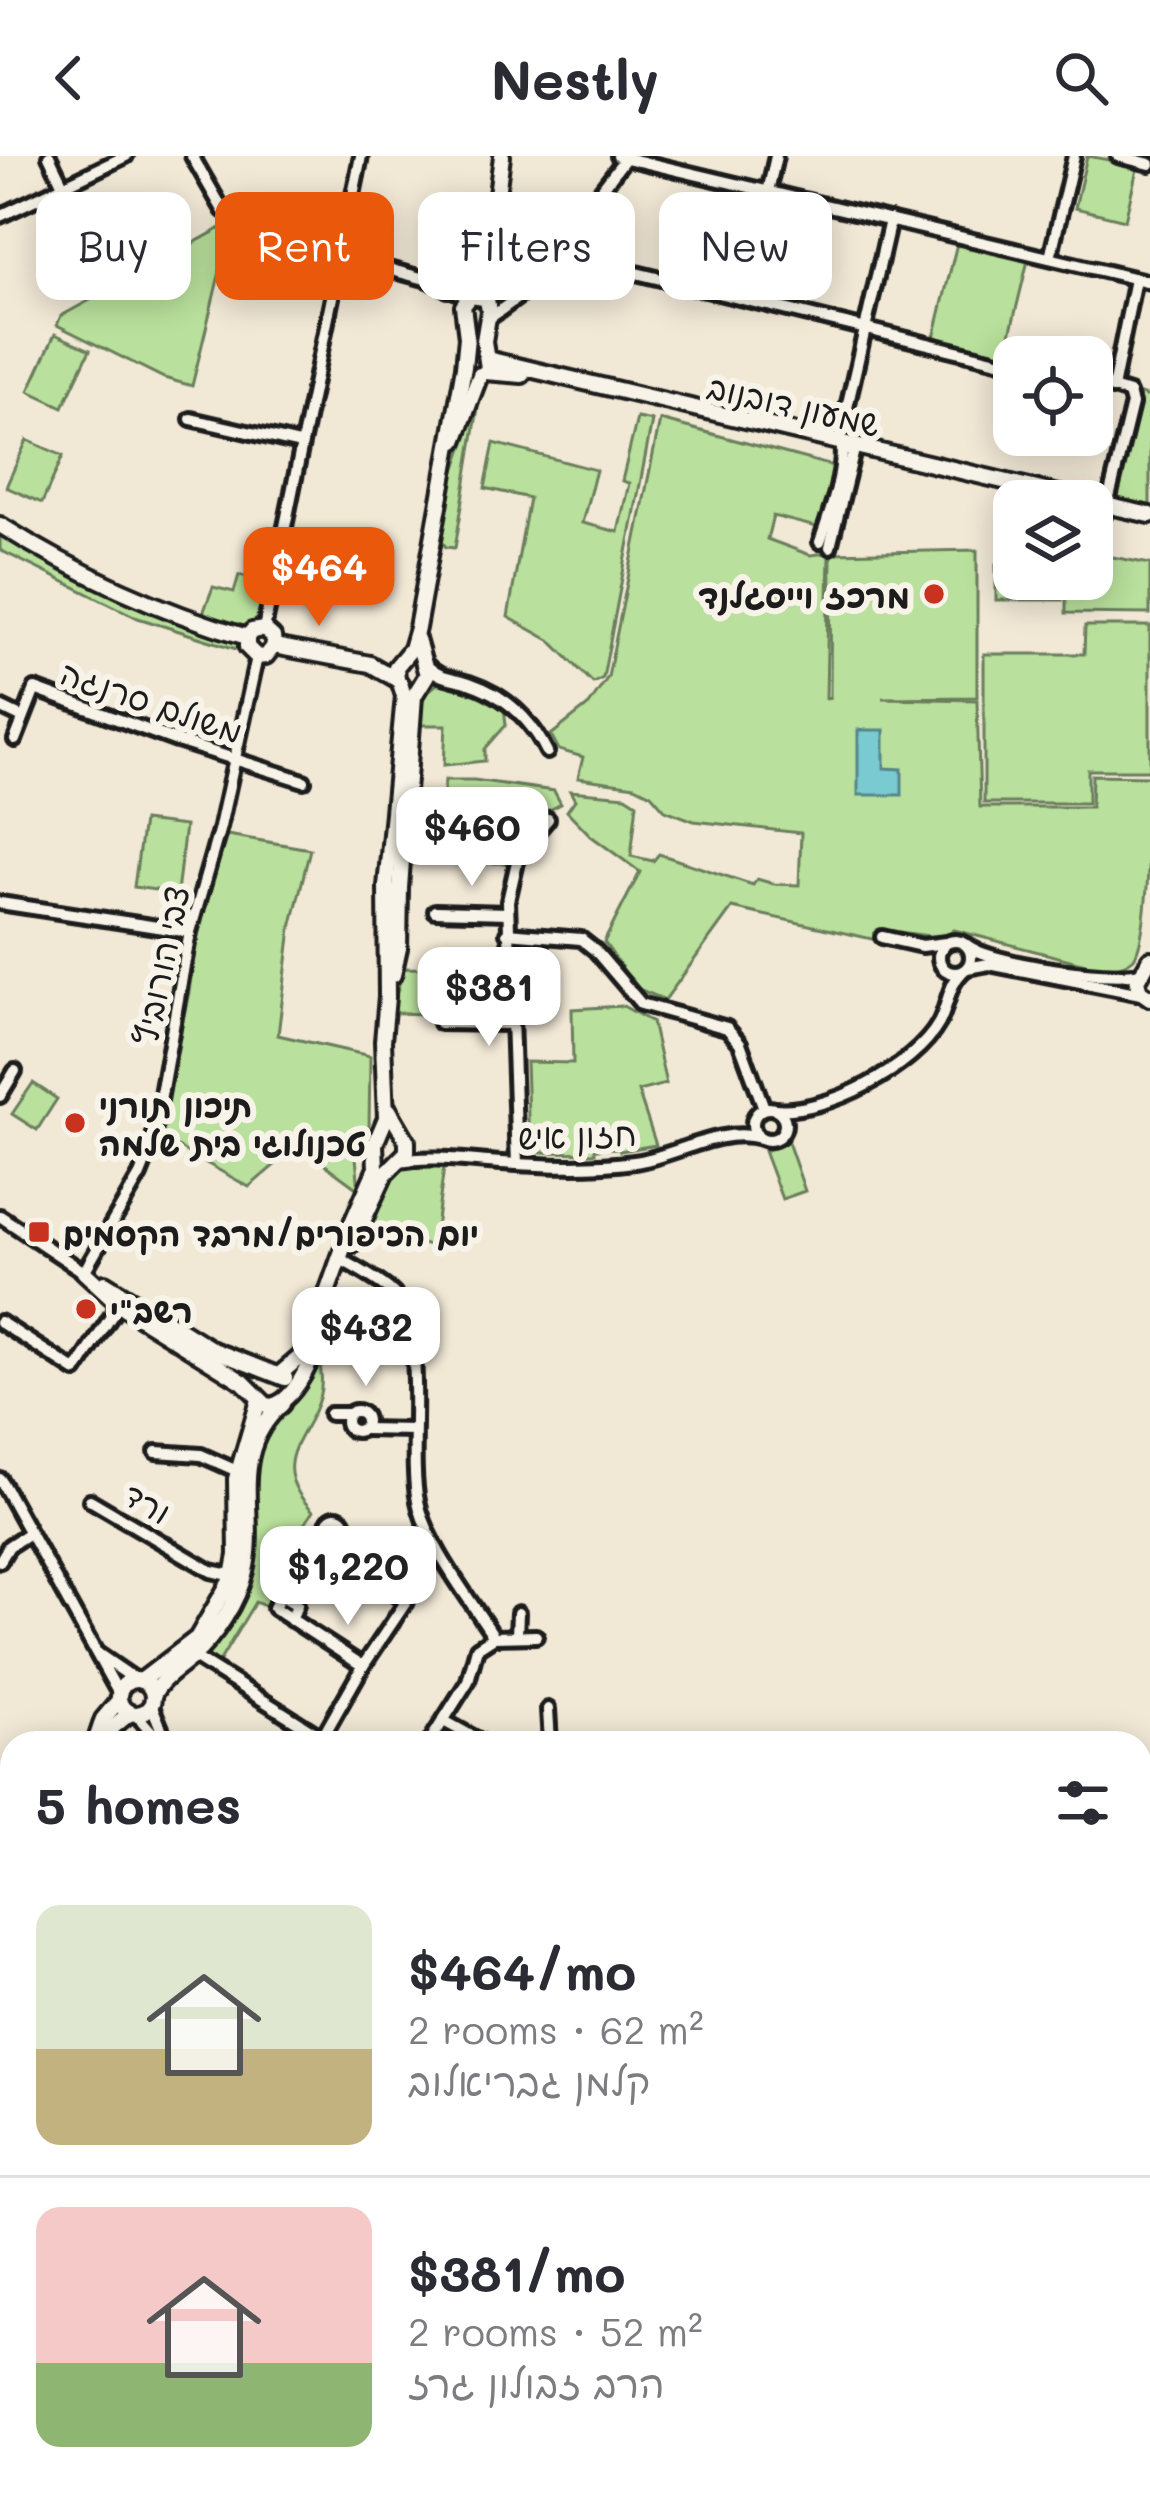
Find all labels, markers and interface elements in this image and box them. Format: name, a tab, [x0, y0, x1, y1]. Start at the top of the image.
text: Nestly	[491, 43, 659, 114]
icon: back	[36, 45, 102, 111]
icon: search	[1048, 45, 1114, 111]
chip: Buy	[36, 192, 191, 300]
chip: Rent	[215, 192, 394, 300]
chip: Filters	[418, 192, 635, 300]
chip: New	[659, 192, 832, 300]
map controls	[993, 336, 1113, 600]
button: locate	[993, 336, 1113, 456]
street label: שמעון דובנוב	[703, 363, 884, 446]
button: layers	[993, 480, 1113, 600]
pin: $464	[248, 527, 390, 629]
text: $464	[270, 540, 368, 591]
place label: מרכז וייסגלנד	[698, 573, 910, 616]
marker: מרכז וייסגלנד	[921, 581, 947, 607]
street label: משולם סרנגה	[55, 650, 249, 752]
pin: $460	[401, 787, 543, 889]
text: $460	[423, 800, 521, 851]
street label: צבי הורוביץ	[122, 882, 198, 1048]
pin: $381	[418, 947, 560, 1049]
text: $381	[445, 960, 533, 1011]
place label: תיכון תורני טכנולוגי בית שלמה	[99, 1083, 366, 1164]
marker: תיכון תורני טכנולוגי בית שלמה	[62, 1110, 88, 1136]
street label: חזון איש	[517, 1110, 637, 1159]
place label: יום הכיפורים/מרבד הקסמים	[63, 1211, 479, 1256]
marker: יום הכיפורים/מרבד הקסמים	[26, 1219, 52, 1245]
pin: $432	[295, 1287, 437, 1389]
place label: רשב"י	[110, 1288, 193, 1331]
marker: רשב"י	[73, 1296, 99, 1322]
text: $432	[319, 1300, 413, 1351]
street label: ורד	[117, 1471, 179, 1533]
pin: $1,220	[250, 1526, 446, 1628]
text: $1,220	[287, 1539, 409, 1590]
text: 5 homes	[36, 1770, 241, 1837]
icon: filters	[1050, 1770, 1116, 1836]
text: $464/mo	[408, 1936, 636, 2003]
icon: home	[132, 1953, 276, 2097]
text: 2 rooms · 62 m²	[408, 2003, 704, 2054]
text: קלמן גבריאלוב	[408, 2055, 650, 2106]
text: $381/mo	[408, 2238, 626, 2305]
icon: home	[132, 2255, 276, 2399]
text: 2 rooms · 52 m²	[408, 2305, 703, 2356]
text: הרב זבולון גרז	[408, 2357, 665, 2408]

